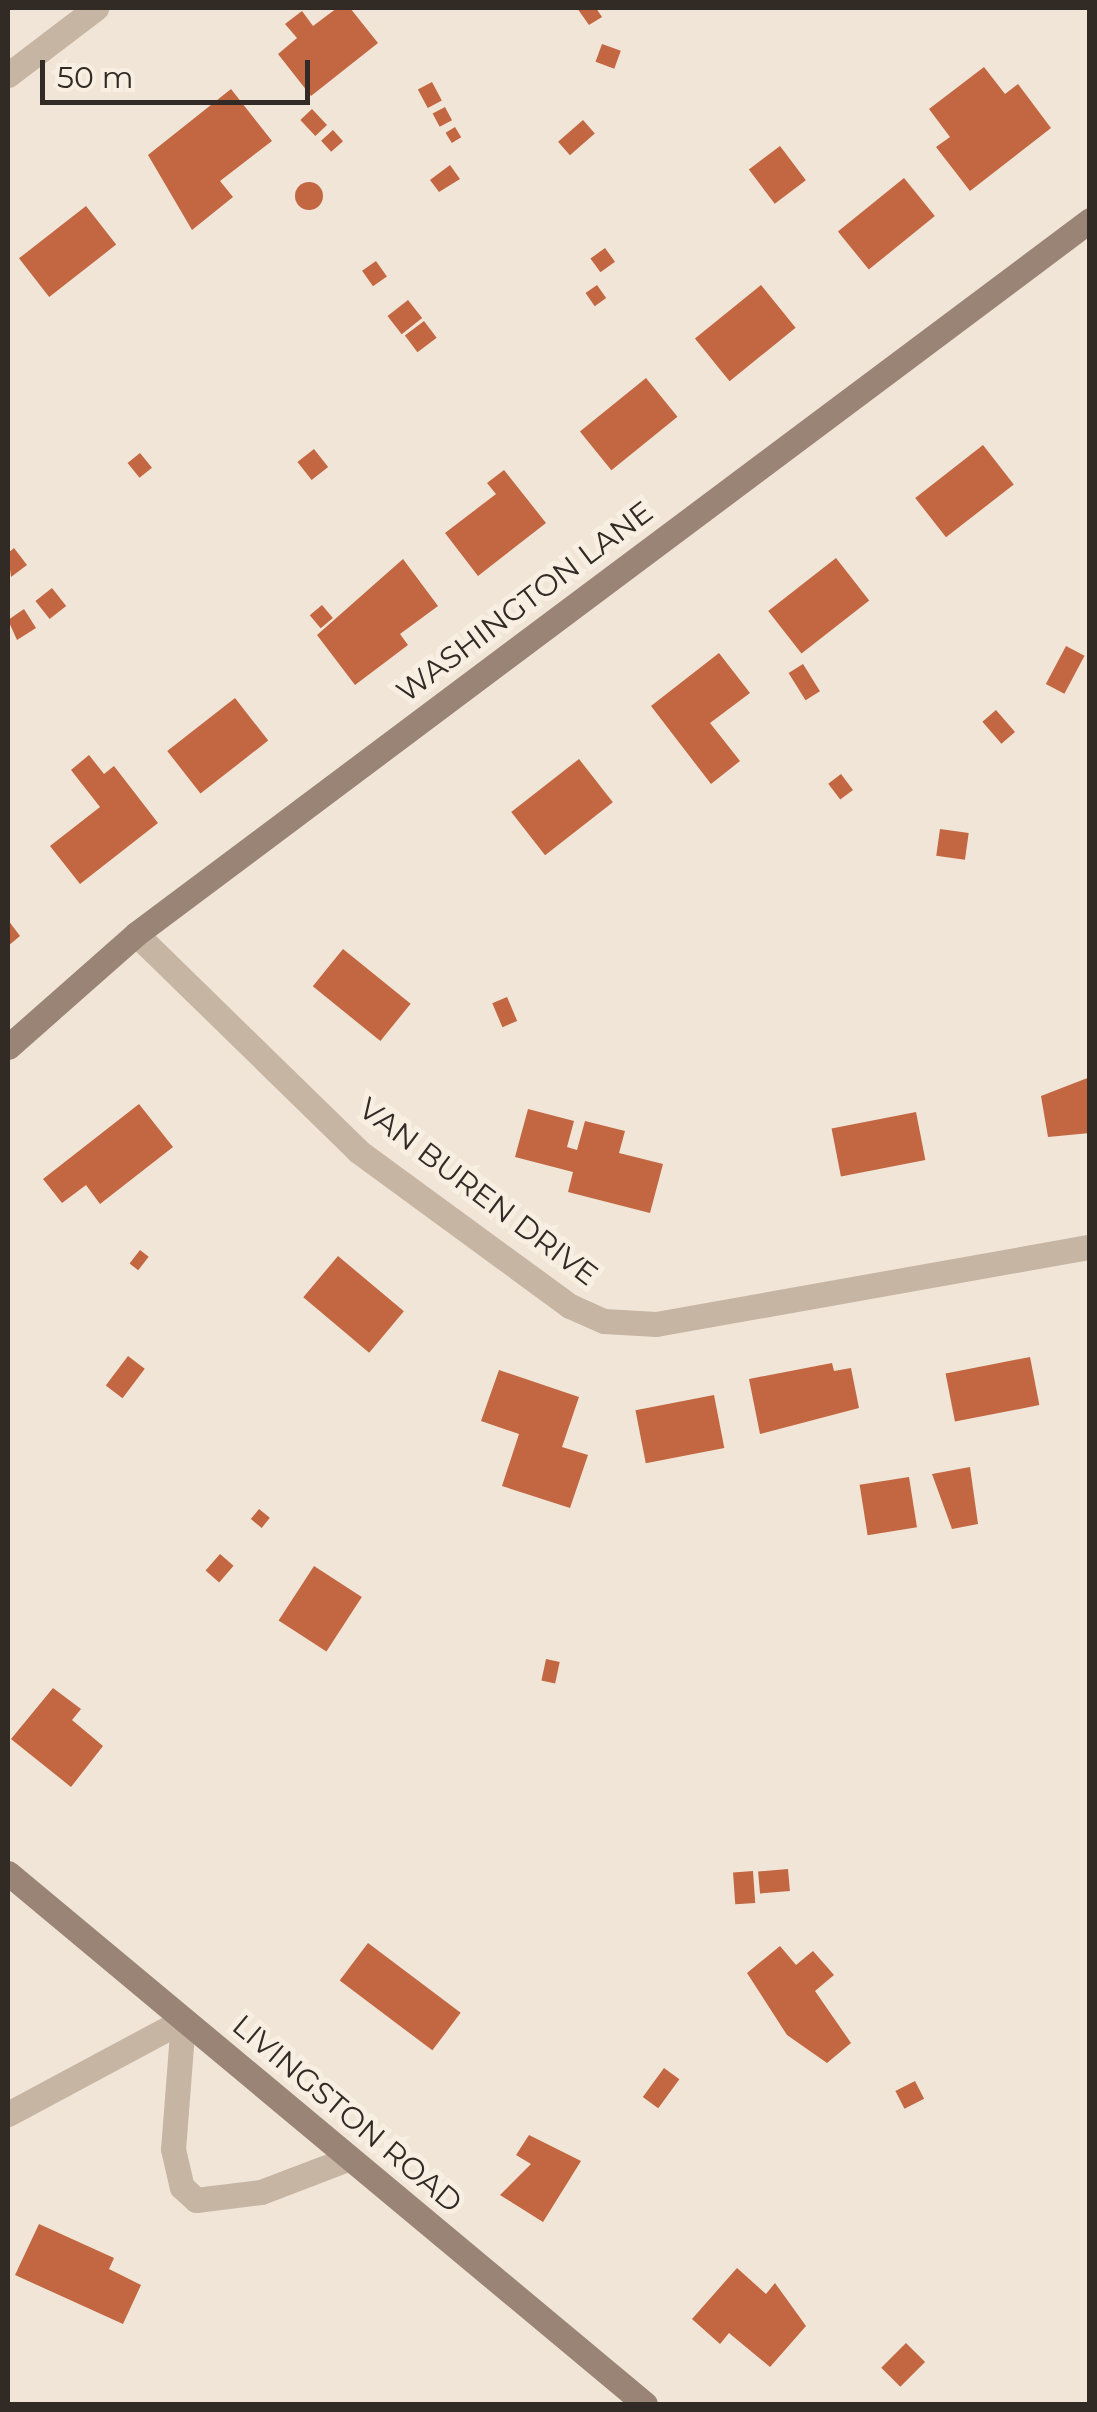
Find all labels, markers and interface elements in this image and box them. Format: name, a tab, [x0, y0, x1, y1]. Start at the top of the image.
scale bar	[45, 40, 315, 102]
text: 50 m	[57, 59, 134, 96]
street label: WASHINGTON LANE	[390, 494, 660, 710]
street label: VAN BUREN DRIVE	[352, 1090, 604, 1294]
street label: LIVINGSTON ROAD	[225, 2007, 469, 2221]

